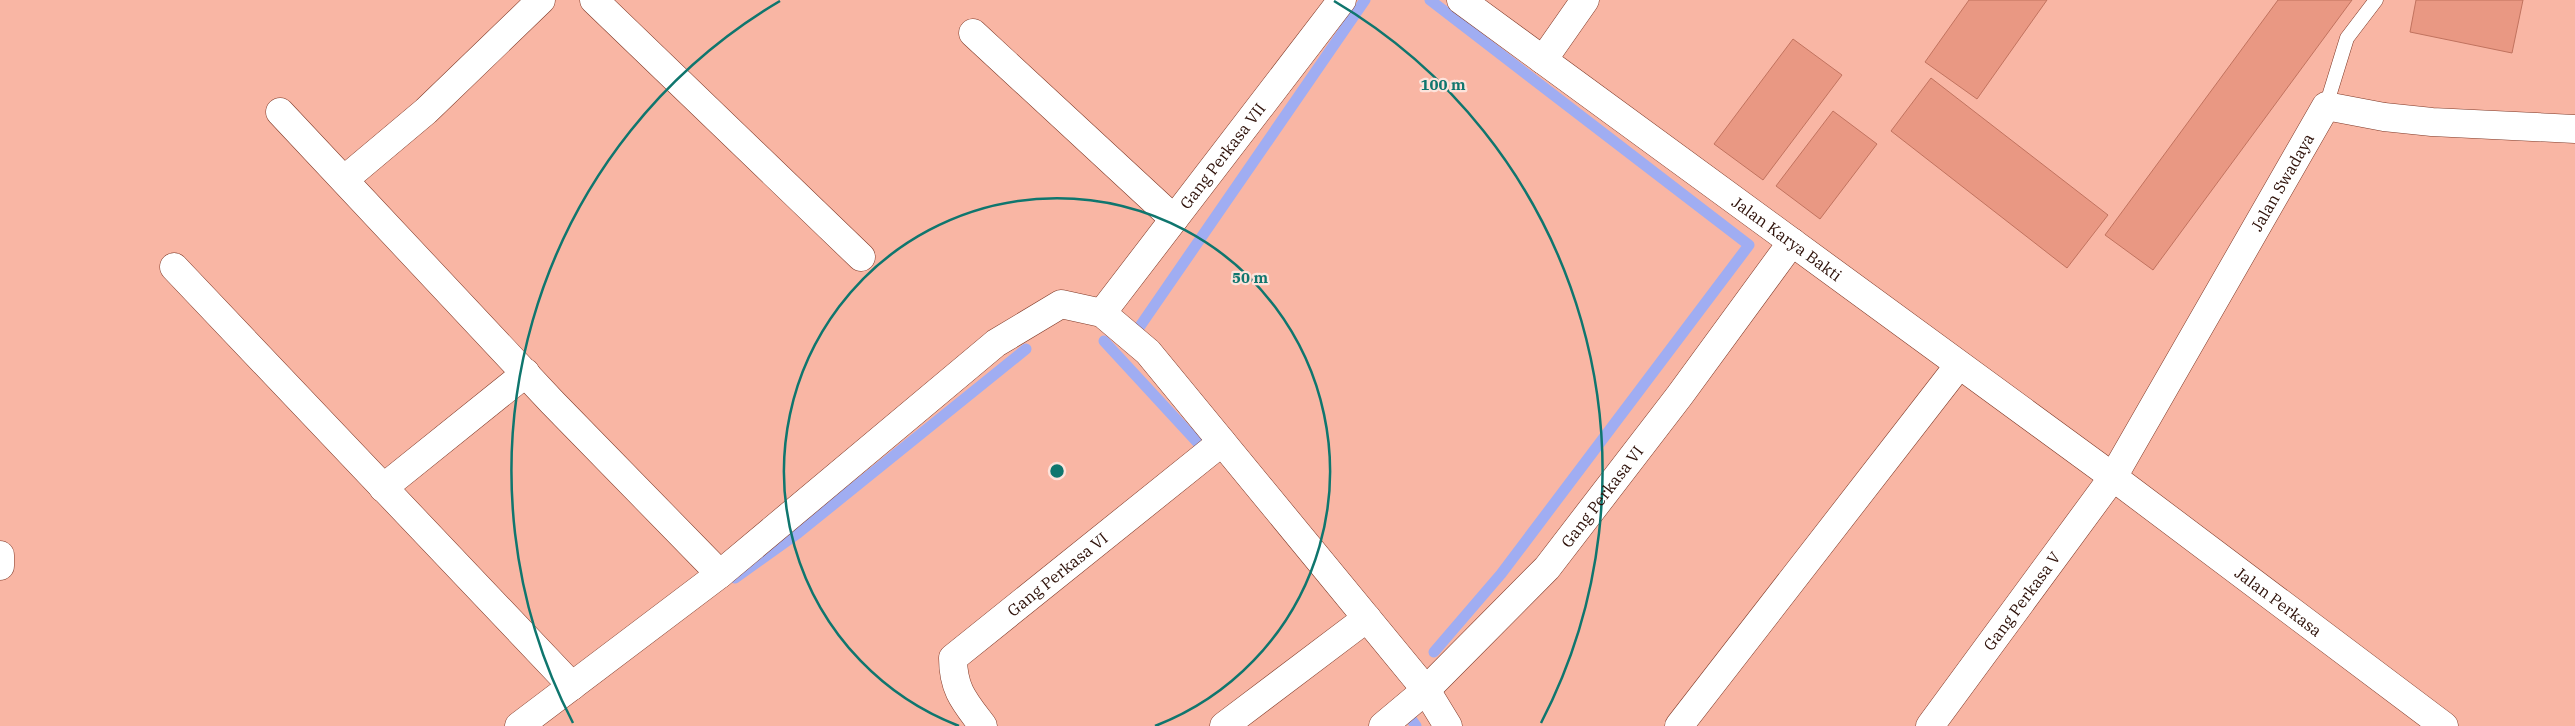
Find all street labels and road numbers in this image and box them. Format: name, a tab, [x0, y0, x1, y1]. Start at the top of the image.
street label: Gang Perkasa VII	[1175, 99, 1270, 213]
street label: Jalan Swadaya	[2246, 130, 2318, 235]
street label: Jalan Karya Bakti	[1728, 192, 1846, 285]
street label: Gang Perkasa VI	[1556, 442, 1647, 551]
street label: Gang Perkasa VI	[1003, 528, 1112, 621]
street label: Gang Perkasa V	[1979, 548, 2065, 654]
street label: Jalan Perkasa	[2231, 562, 2326, 641]

